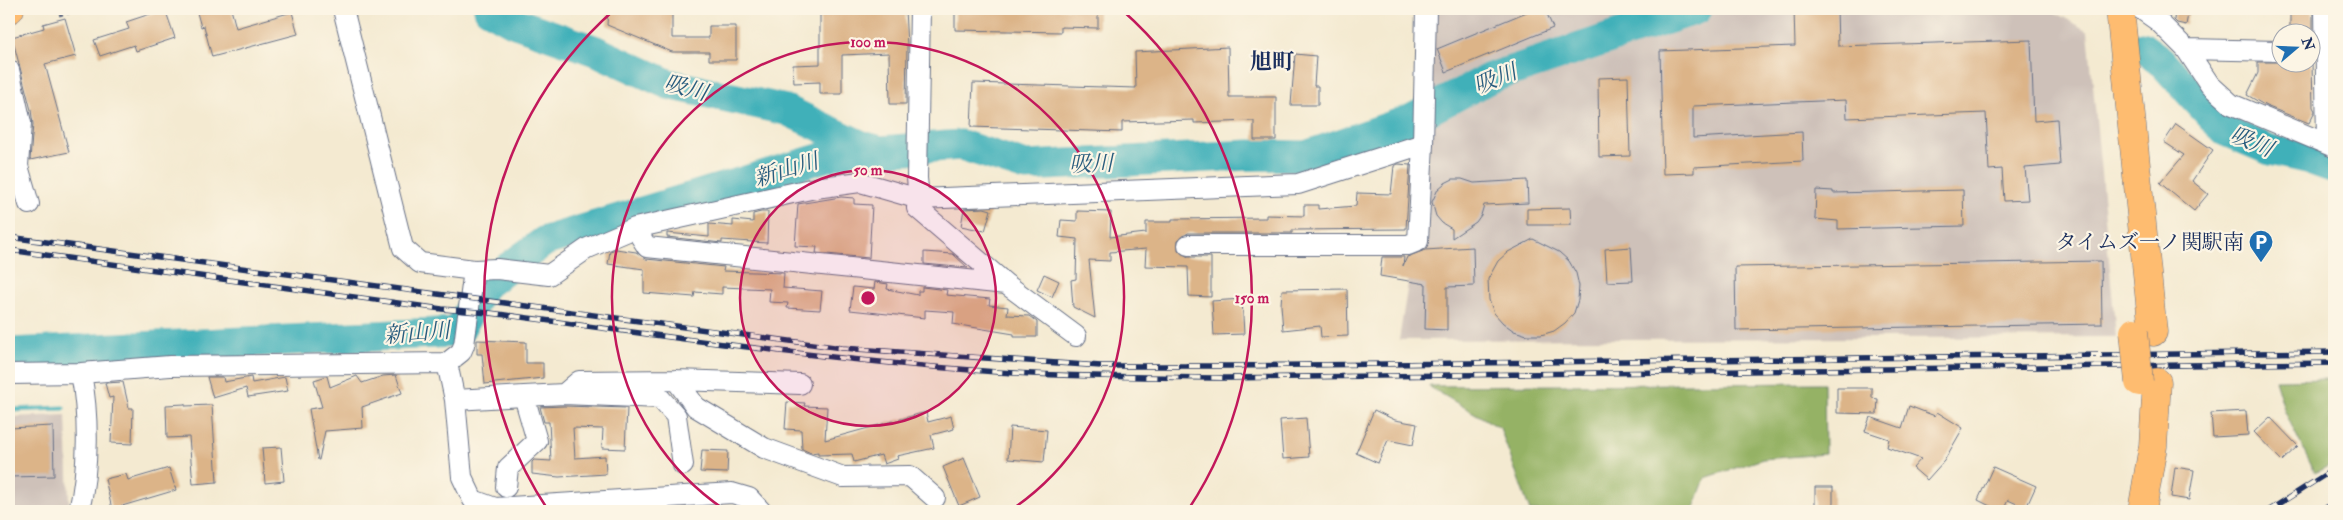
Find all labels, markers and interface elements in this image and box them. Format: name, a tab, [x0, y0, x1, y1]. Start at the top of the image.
north arrow	[2270, 22, 2320, 72]
text: 100 m	[850, 33, 886, 52]
text: N	[2297, 34, 2318, 53]
district label: 旭町	[1250, 48, 1294, 76]
water label: 吸川	[1470, 57, 1523, 100]
water label: 吸川	[661, 69, 713, 108]
water label: 吸川	[2226, 120, 2279, 164]
water label: 新山川	[751, 146, 824, 193]
water label: 吸川	[1069, 149, 1116, 179]
text: 50 m	[854, 161, 883, 180]
place label: タイムズ一ノ関駅南	[2055, 229, 2244, 256]
parking icon: タイムズ一ノ関駅南	[2248, 229, 2274, 263]
centre of rings	[859, 289, 877, 307]
text: 150 m	[1235, 289, 1269, 308]
water label: 新山川	[383, 316, 453, 350]

